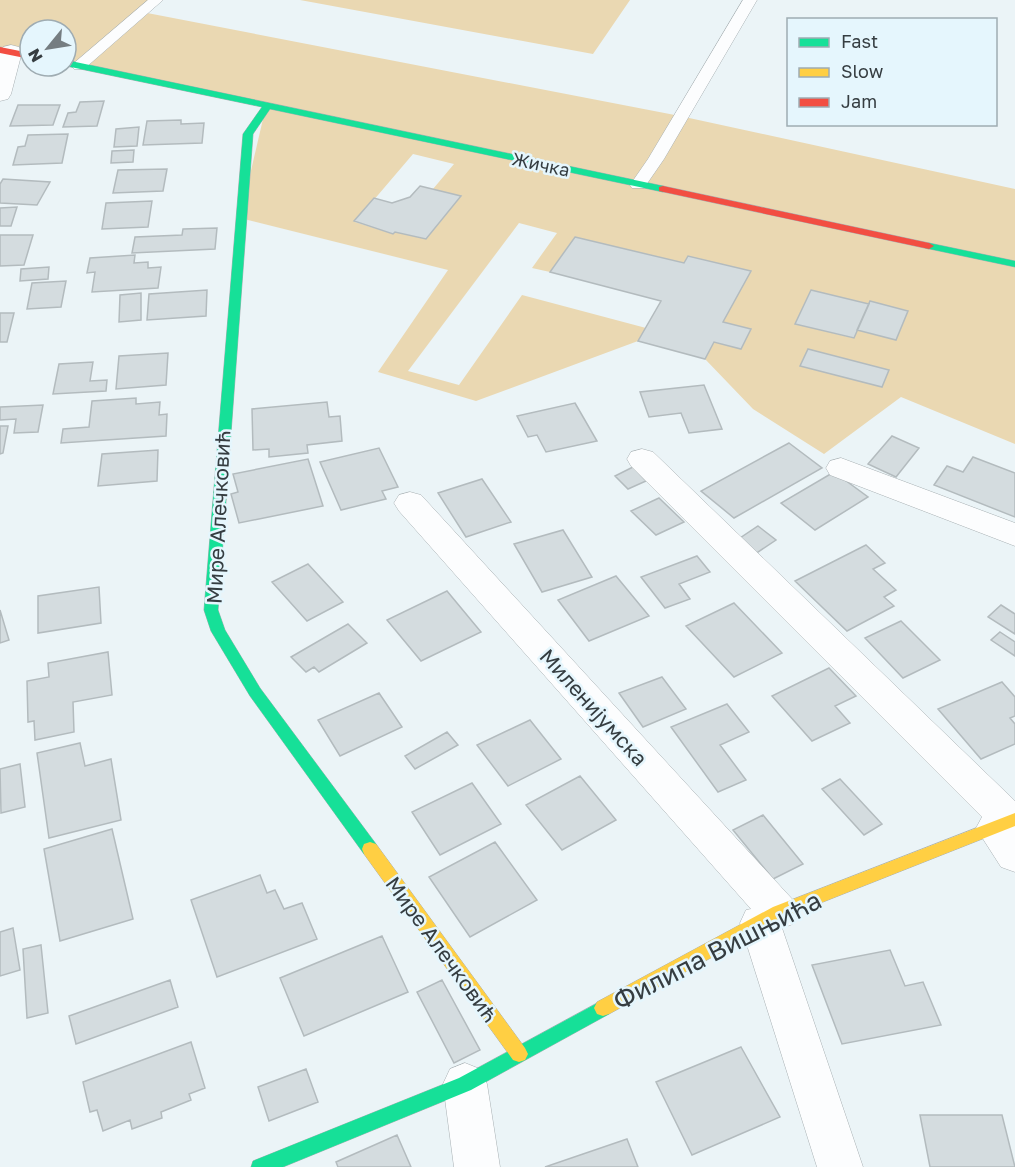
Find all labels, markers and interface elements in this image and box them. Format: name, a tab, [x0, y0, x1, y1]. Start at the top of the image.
north arrow	[18, 18, 78, 78]
legend	[787, 18, 997, 126]
text: Fast	[841, 30, 878, 52]
text: N	[23, 45, 47, 66]
text: Slow	[841, 60, 884, 82]
text: Jam	[841, 90, 877, 112]
street label: Жичка	[510, 147, 572, 181]
street label: Мире Алечковић	[200, 430, 236, 604]
street label: Миленијумска	[535, 643, 653, 771]
street label: Мире Алечковић	[380, 871, 504, 1027]
street label: Филипа Вишњића	[608, 884, 826, 1016]

